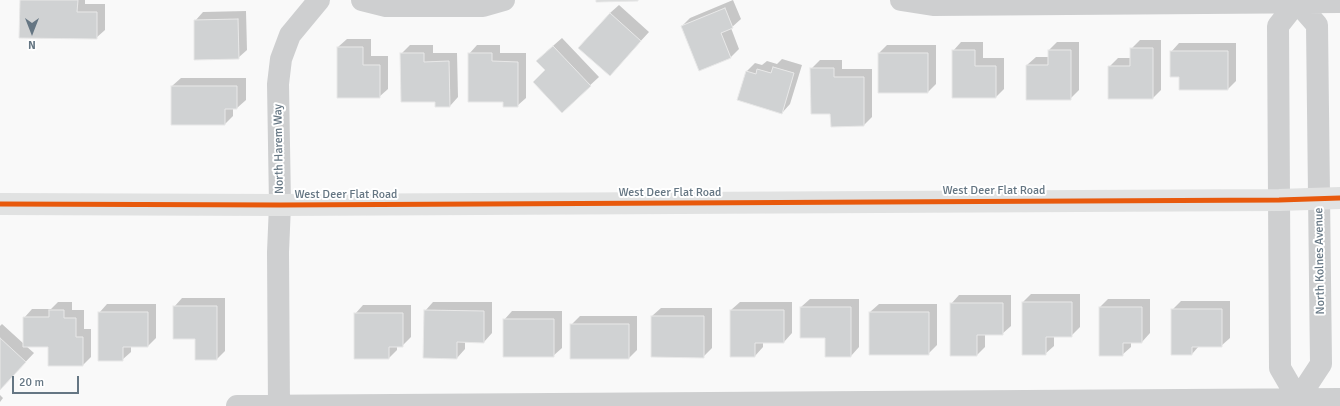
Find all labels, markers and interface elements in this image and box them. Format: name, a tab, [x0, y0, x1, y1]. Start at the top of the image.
north arrow	[12, 12, 52, 52]
text: N	[28, 38, 36, 51]
street label: North Harem Way	[271, 104, 287, 194]
street label: West Deer Flat Road	[943, 184, 1045, 198]
street label: West Deer Flat Road	[619, 186, 721, 200]
street label: West Deer Flat Road	[295, 188, 397, 202]
street label: North Kolnes Avenue	[1312, 207, 1328, 315]
scale bar	[14, 368, 81, 394]
text: 20 m	[19, 375, 44, 390]

